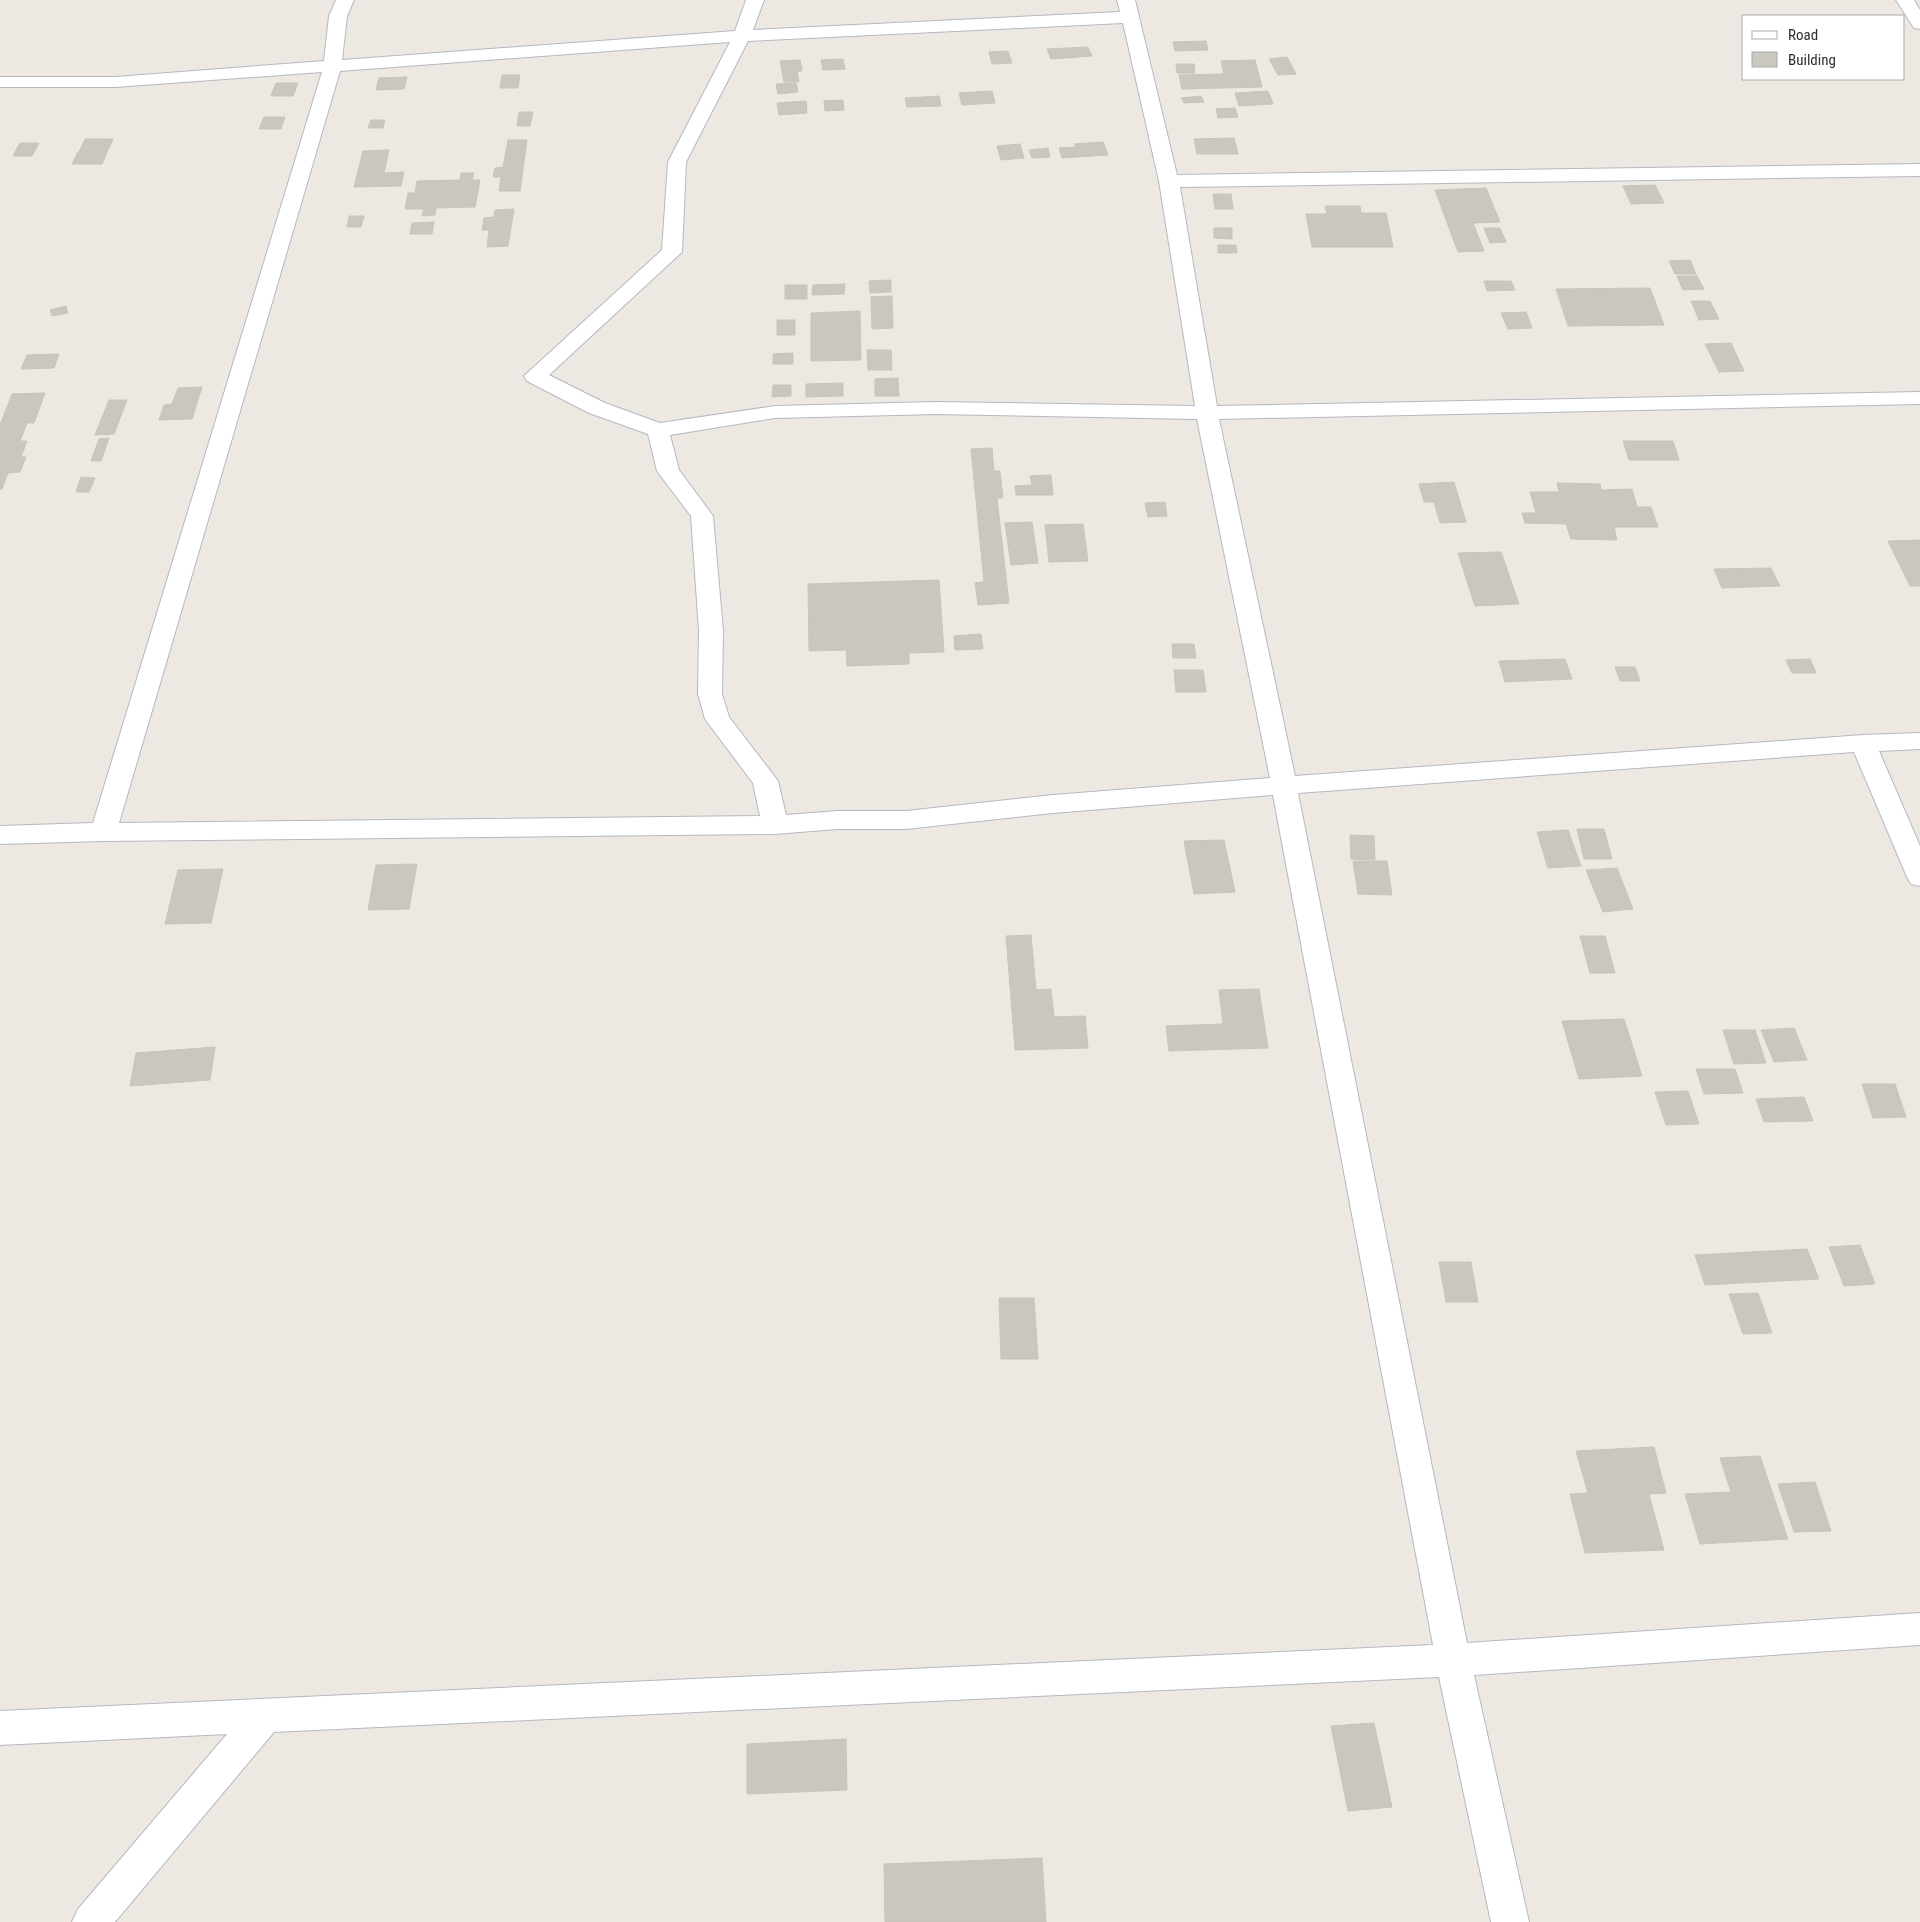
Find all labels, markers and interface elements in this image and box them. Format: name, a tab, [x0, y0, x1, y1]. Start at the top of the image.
legend	[1742, 15, 1905, 80]
text: Road	[1788, 26, 1818, 44]
text: Building	[1788, 51, 1836, 69]

